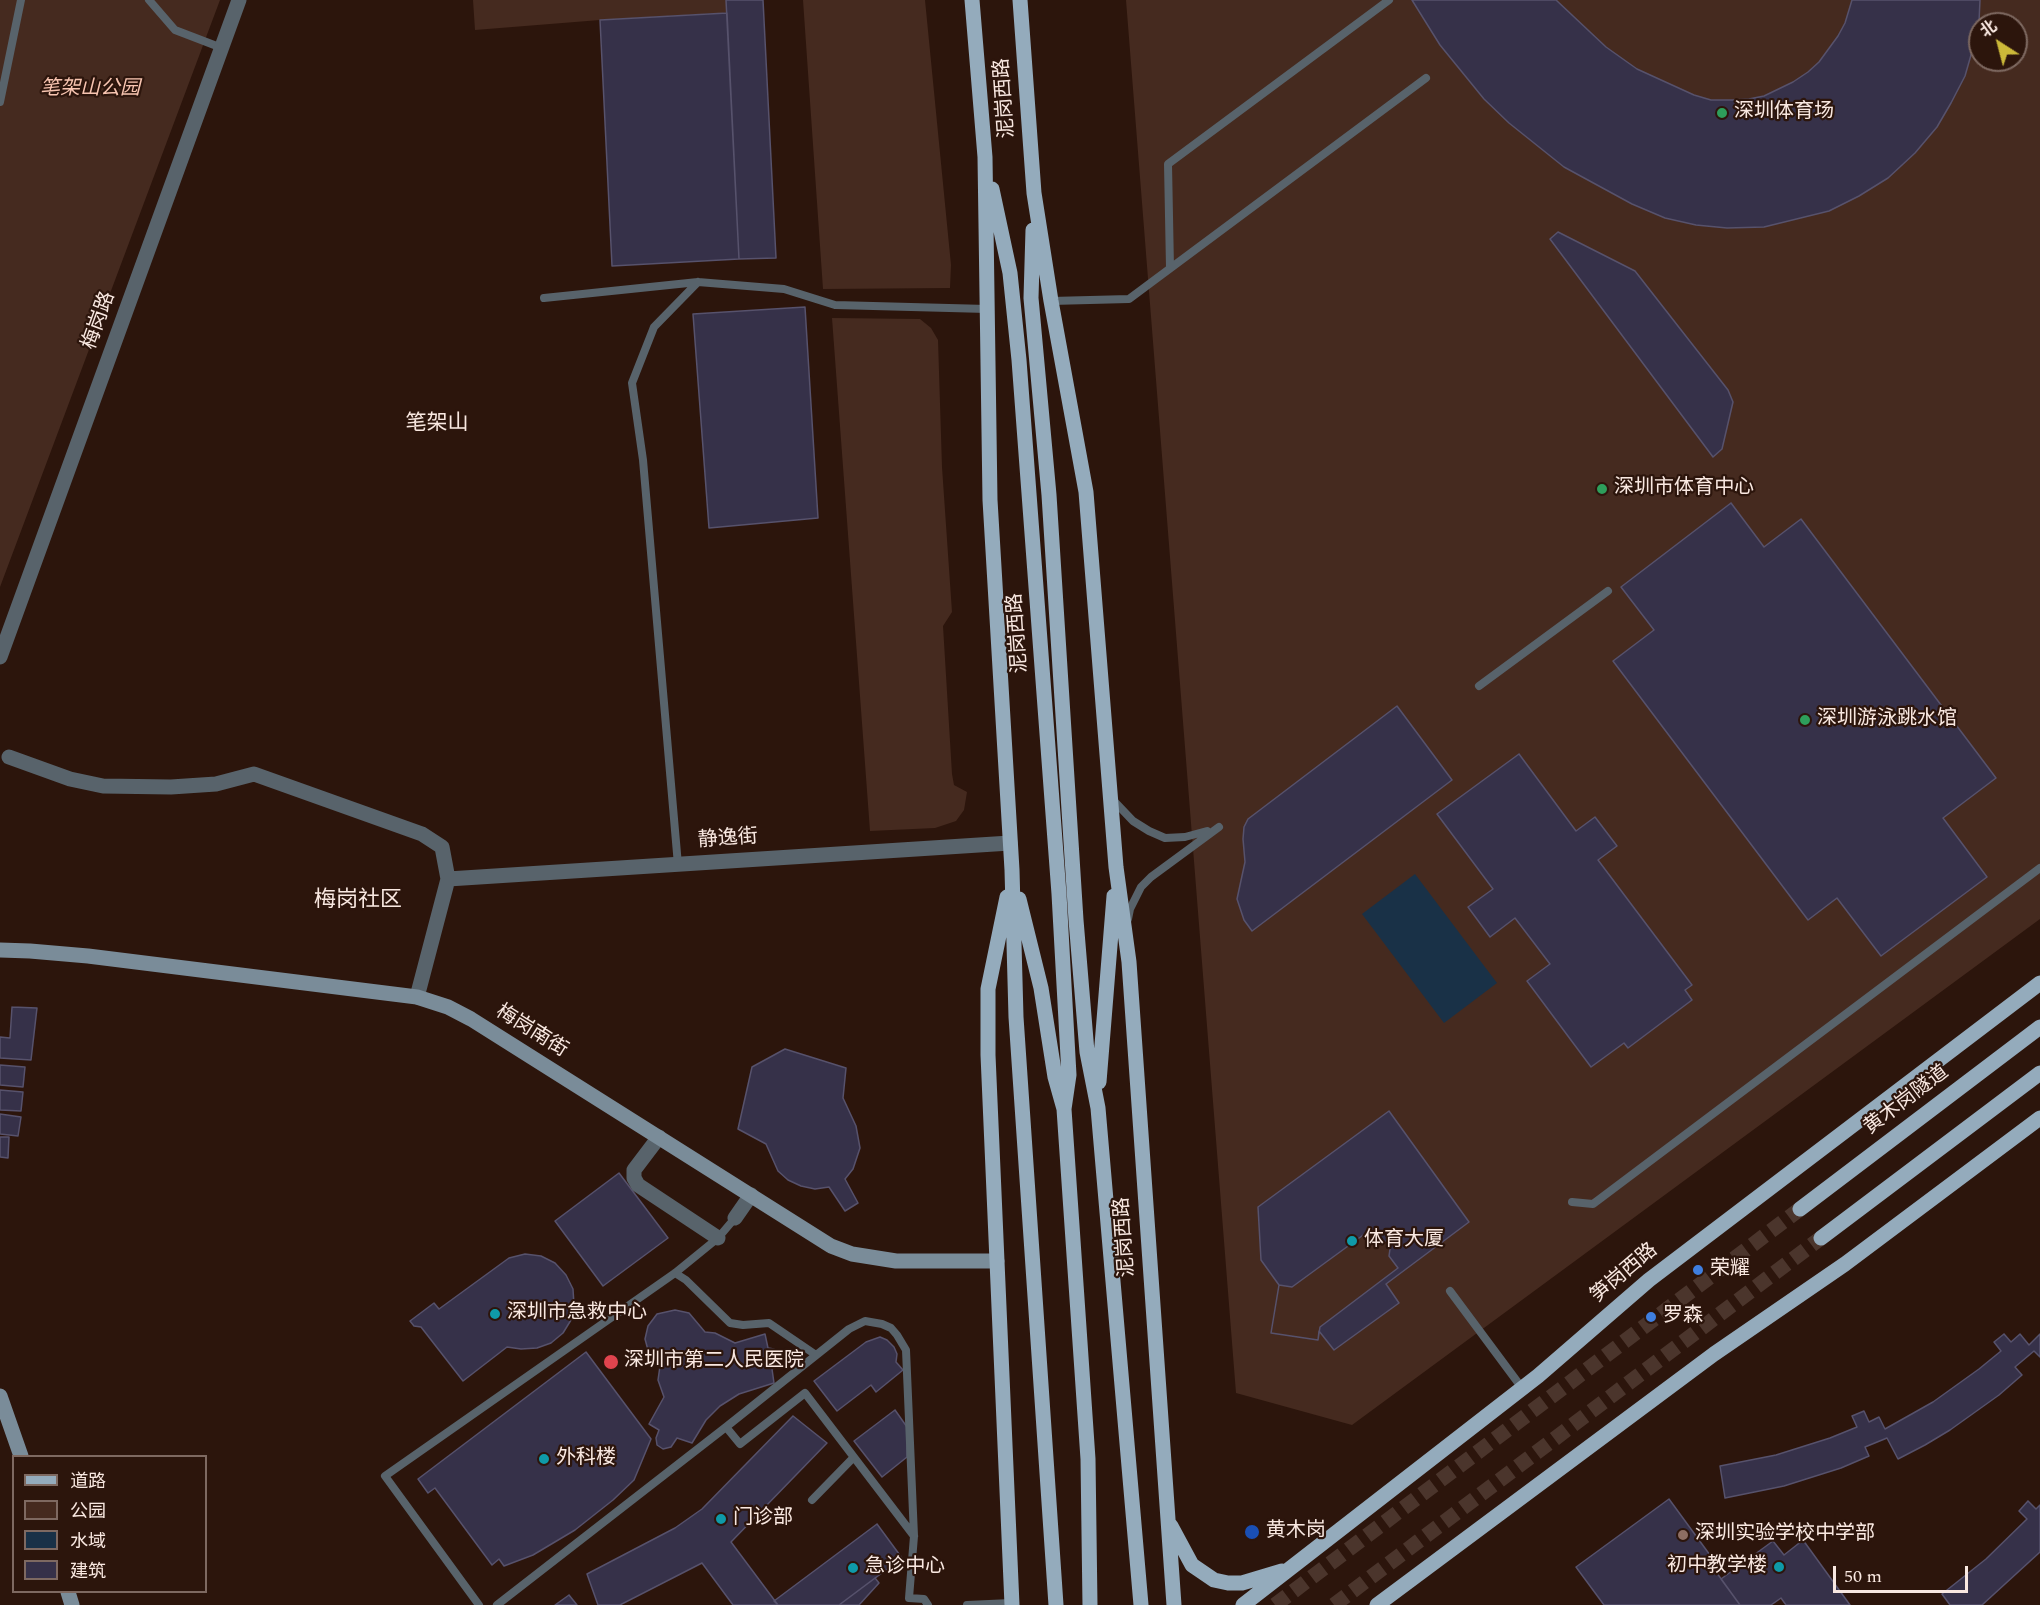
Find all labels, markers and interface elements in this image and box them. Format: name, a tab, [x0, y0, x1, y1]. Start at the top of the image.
north arrow	[1968, 12, 2028, 72]
text: 北	[1975, 15, 2002, 43]
street label: 泥岗西路	[991, 57, 1021, 139]
park label: 笔架山公园	[40, 78, 140, 102]
place label: 深圳体育场	[1734, 101, 1834, 125]
marker: 深圳体育场	[1715, 106, 1729, 120]
street label: 梅岗路	[78, 289, 122, 353]
district label: 笔架山	[406, 412, 468, 438]
place label: 深圳市体育中心	[1614, 477, 1754, 501]
marker: 深圳市体育中心	[1595, 482, 1609, 496]
street label: 泥岗西路	[1004, 592, 1034, 674]
place label: 深圳游泳跳水馆	[1817, 708, 1957, 732]
marker: 深圳游泳跳水馆	[1798, 713, 1812, 727]
street label: 静逸街	[697, 826, 759, 854]
district label: 梅岗社区	[314, 889, 402, 915]
street label: 梅岗南街	[491, 1001, 571, 1063]
street label: 黄木岗隧道	[1860, 1061, 1954, 1141]
street label: 泥岗西路	[1111, 1196, 1141, 1278]
place label: 体育大厦	[1364, 1229, 1444, 1253]
marker: 体育大厦	[1345, 1234, 1359, 1248]
street label: 笋岗西路	[1587, 1239, 1663, 1309]
place label: 荣耀	[1710, 1258, 1750, 1282]
marker: 荣耀	[1691, 1263, 1705, 1277]
place label: 深圳市急救中心	[507, 1302, 647, 1326]
place label: 罗森	[1663, 1305, 1703, 1329]
marker: 深圳市急救中心	[488, 1307, 502, 1321]
marker: 罗森	[1644, 1310, 1658, 1324]
place label: 深圳市第二人民医院	[624, 1350, 804, 1374]
marker: 深圳市第二人民医院	[602, 1353, 620, 1371]
place label: 外科楼	[556, 1447, 616, 1471]
marker: 外科楼	[537, 1452, 551, 1466]
legend	[12, 1455, 207, 1593]
text: 道路	[70, 1468, 106, 1495]
text: 公园	[70, 1498, 106, 1525]
place label: 门诊部	[733, 1507, 793, 1531]
marker: 门诊部	[714, 1512, 728, 1526]
place label: 黄木岗	[1266, 1520, 1326, 1544]
marker: 黄木岗	[1243, 1523, 1261, 1541]
place label: 深圳实验学校中学部	[1695, 1523, 1875, 1547]
text: 水域	[70, 1528, 106, 1555]
marker: 深圳实验学校中学部	[1676, 1528, 1690, 1542]
scale bar	[1836, 1554, 1971, 1592]
place label: 初中教学楼	[1667, 1555, 1767, 1579]
place label: 急诊中心	[865, 1556, 945, 1580]
text: 建筑	[70, 1558, 106, 1585]
marker: 初中教学楼	[1772, 1560, 1786, 1574]
marker: 急诊中心	[846, 1561, 860, 1575]
text: 50 m	[1844, 1563, 1882, 1590]

